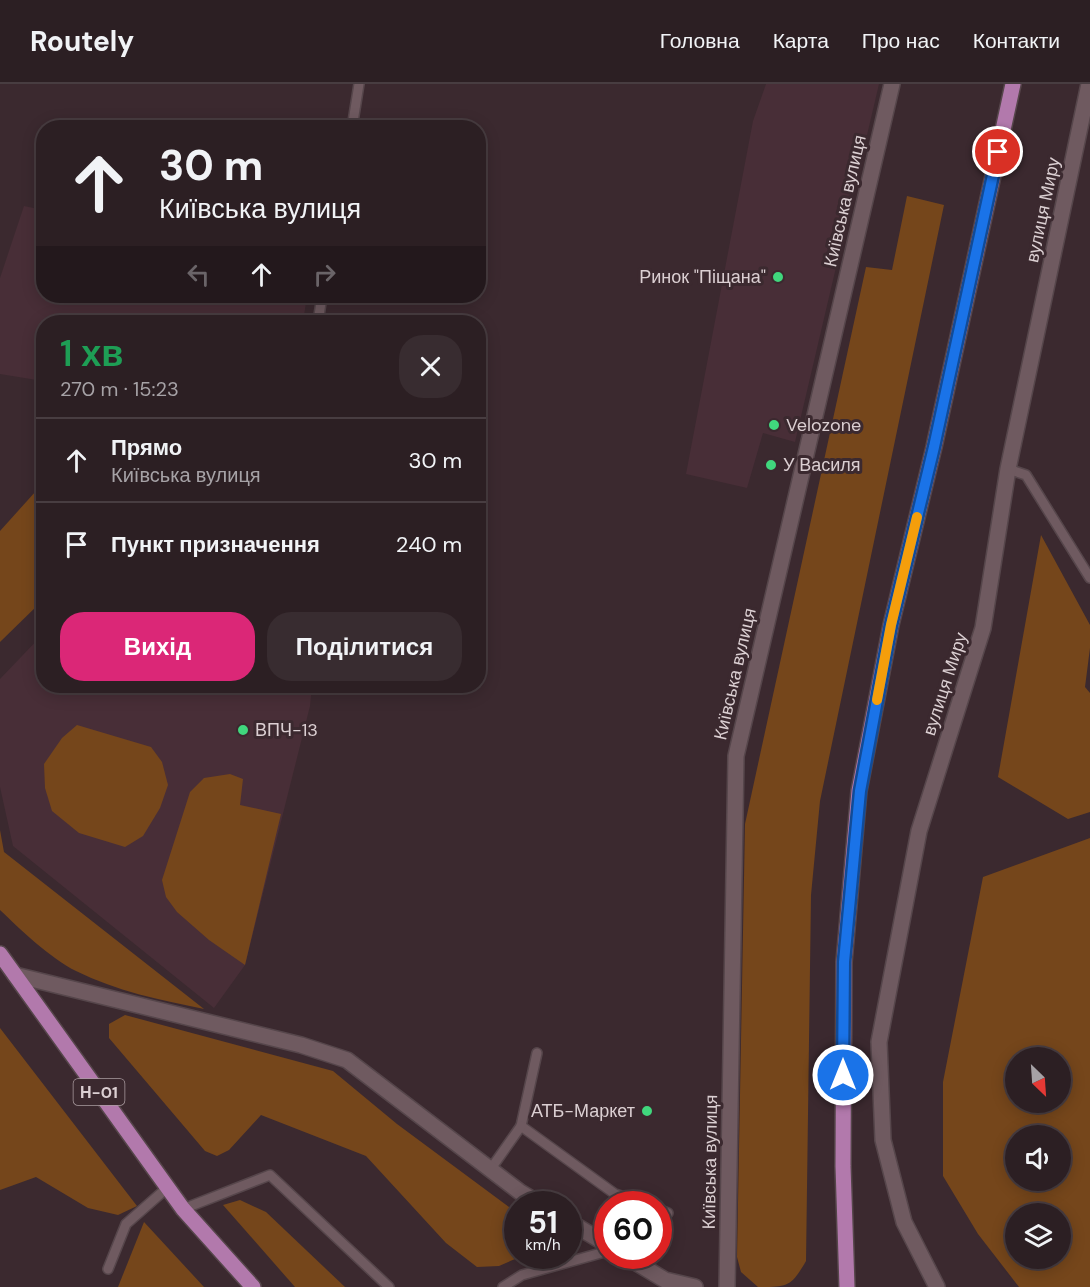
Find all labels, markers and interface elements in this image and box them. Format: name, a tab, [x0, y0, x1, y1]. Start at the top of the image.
text: Routely	[30, 23, 134, 60]
text: Головна	[660, 27, 740, 55]
text: Карта	[773, 27, 829, 55]
text: Про нас	[862, 27, 940, 55]
text: Контакти	[973, 27, 1060, 55]
pin	[972, 126, 1023, 177]
street label: Київська вулиця	[818, 133, 872, 269]
icon: arrive	[981, 135, 1014, 168]
text: 30 m	[159, 138, 263, 193]
icon: ahead	[60, 144, 138, 222]
street label: вулиця Миру	[1020, 155, 1066, 265]
text: Київська вулиця	[159, 191, 361, 226]
icon: left	[182, 258, 215, 291]
icon: ahead	[245, 258, 278, 291]
icon: right	[308, 258, 341, 291]
place label: Ринок "Піщана"	[639, 265, 766, 289]
marker: Ринок "Піщана"	[771, 270, 785, 284]
text: 1 хв	[60, 330, 123, 377]
button: close	[399, 335, 462, 398]
text: 270 m · 15:23	[60, 376, 179, 402]
place label: Velozone	[786, 413, 861, 437]
marker: Velozone	[767, 418, 781, 432]
text: Прямо	[111, 433, 182, 462]
icon: ahead	[60, 444, 93, 477]
text: 30 m	[408, 446, 462, 475]
place label: У Василя	[783, 453, 861, 477]
marker: У Василя	[764, 458, 778, 472]
text: Київська вулиця	[111, 462, 261, 488]
icon: arrive	[60, 528, 93, 561]
text: Пункт призначення	[111, 530, 320, 559]
text: 240 m	[396, 530, 462, 559]
street label: Київська вулиця	[708, 606, 762, 742]
button: Вихід	[60, 612, 255, 681]
button: Поділитися	[267, 612, 462, 681]
street label: вулиця Миру	[917, 629, 973, 739]
place label: ВПЧ-13	[255, 718, 318, 742]
marker: ВПЧ-13	[236, 723, 250, 737]
position arrow	[811, 1043, 875, 1107]
north arrow	[1005, 1047, 1071, 1113]
map controls	[1005, 1047, 1071, 1269]
road number: Н-01	[74, 1079, 124, 1105]
street label: Київська вулиця	[697, 1094, 723, 1230]
place label: АТБ-Маркет	[531, 1099, 635, 1123]
marker: АТБ-Маркет	[640, 1104, 654, 1118]
button: sound	[1005, 1125, 1071, 1191]
speed limit sign: 60	[594, 1191, 672, 1269]
text: 51	[528, 1203, 558, 1242]
button: layers	[1005, 1203, 1071, 1269]
text: km/h	[525, 1235, 561, 1255]

